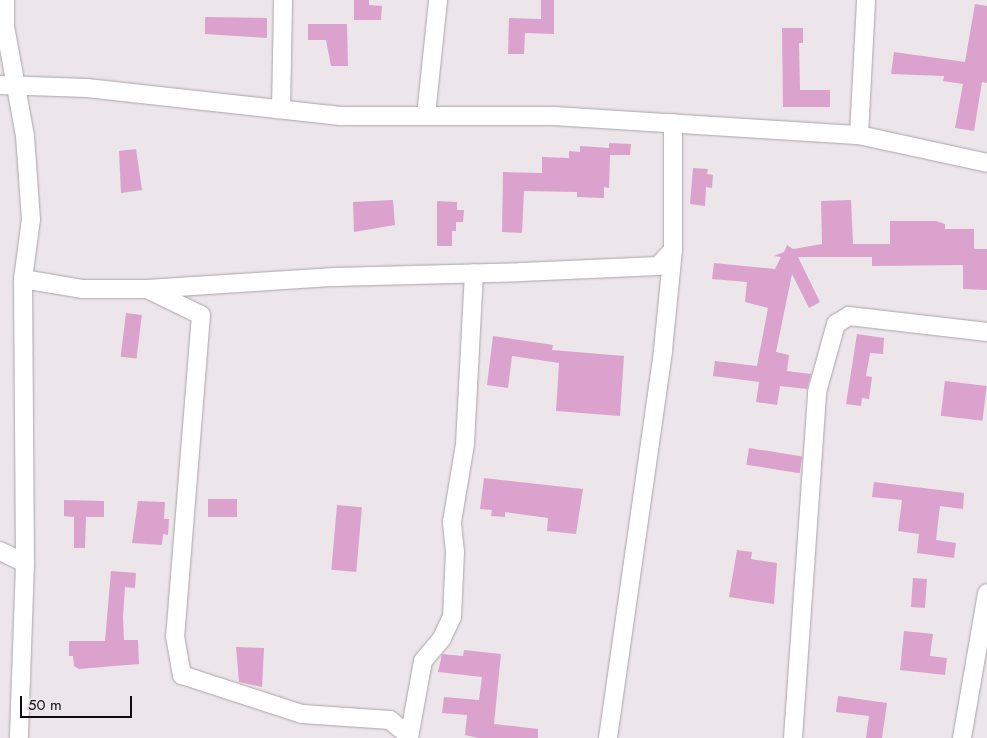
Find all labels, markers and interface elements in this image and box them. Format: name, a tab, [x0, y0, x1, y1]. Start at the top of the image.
scale bar	[22, 686, 135, 718]
text: 50 m	[28, 694, 62, 716]

